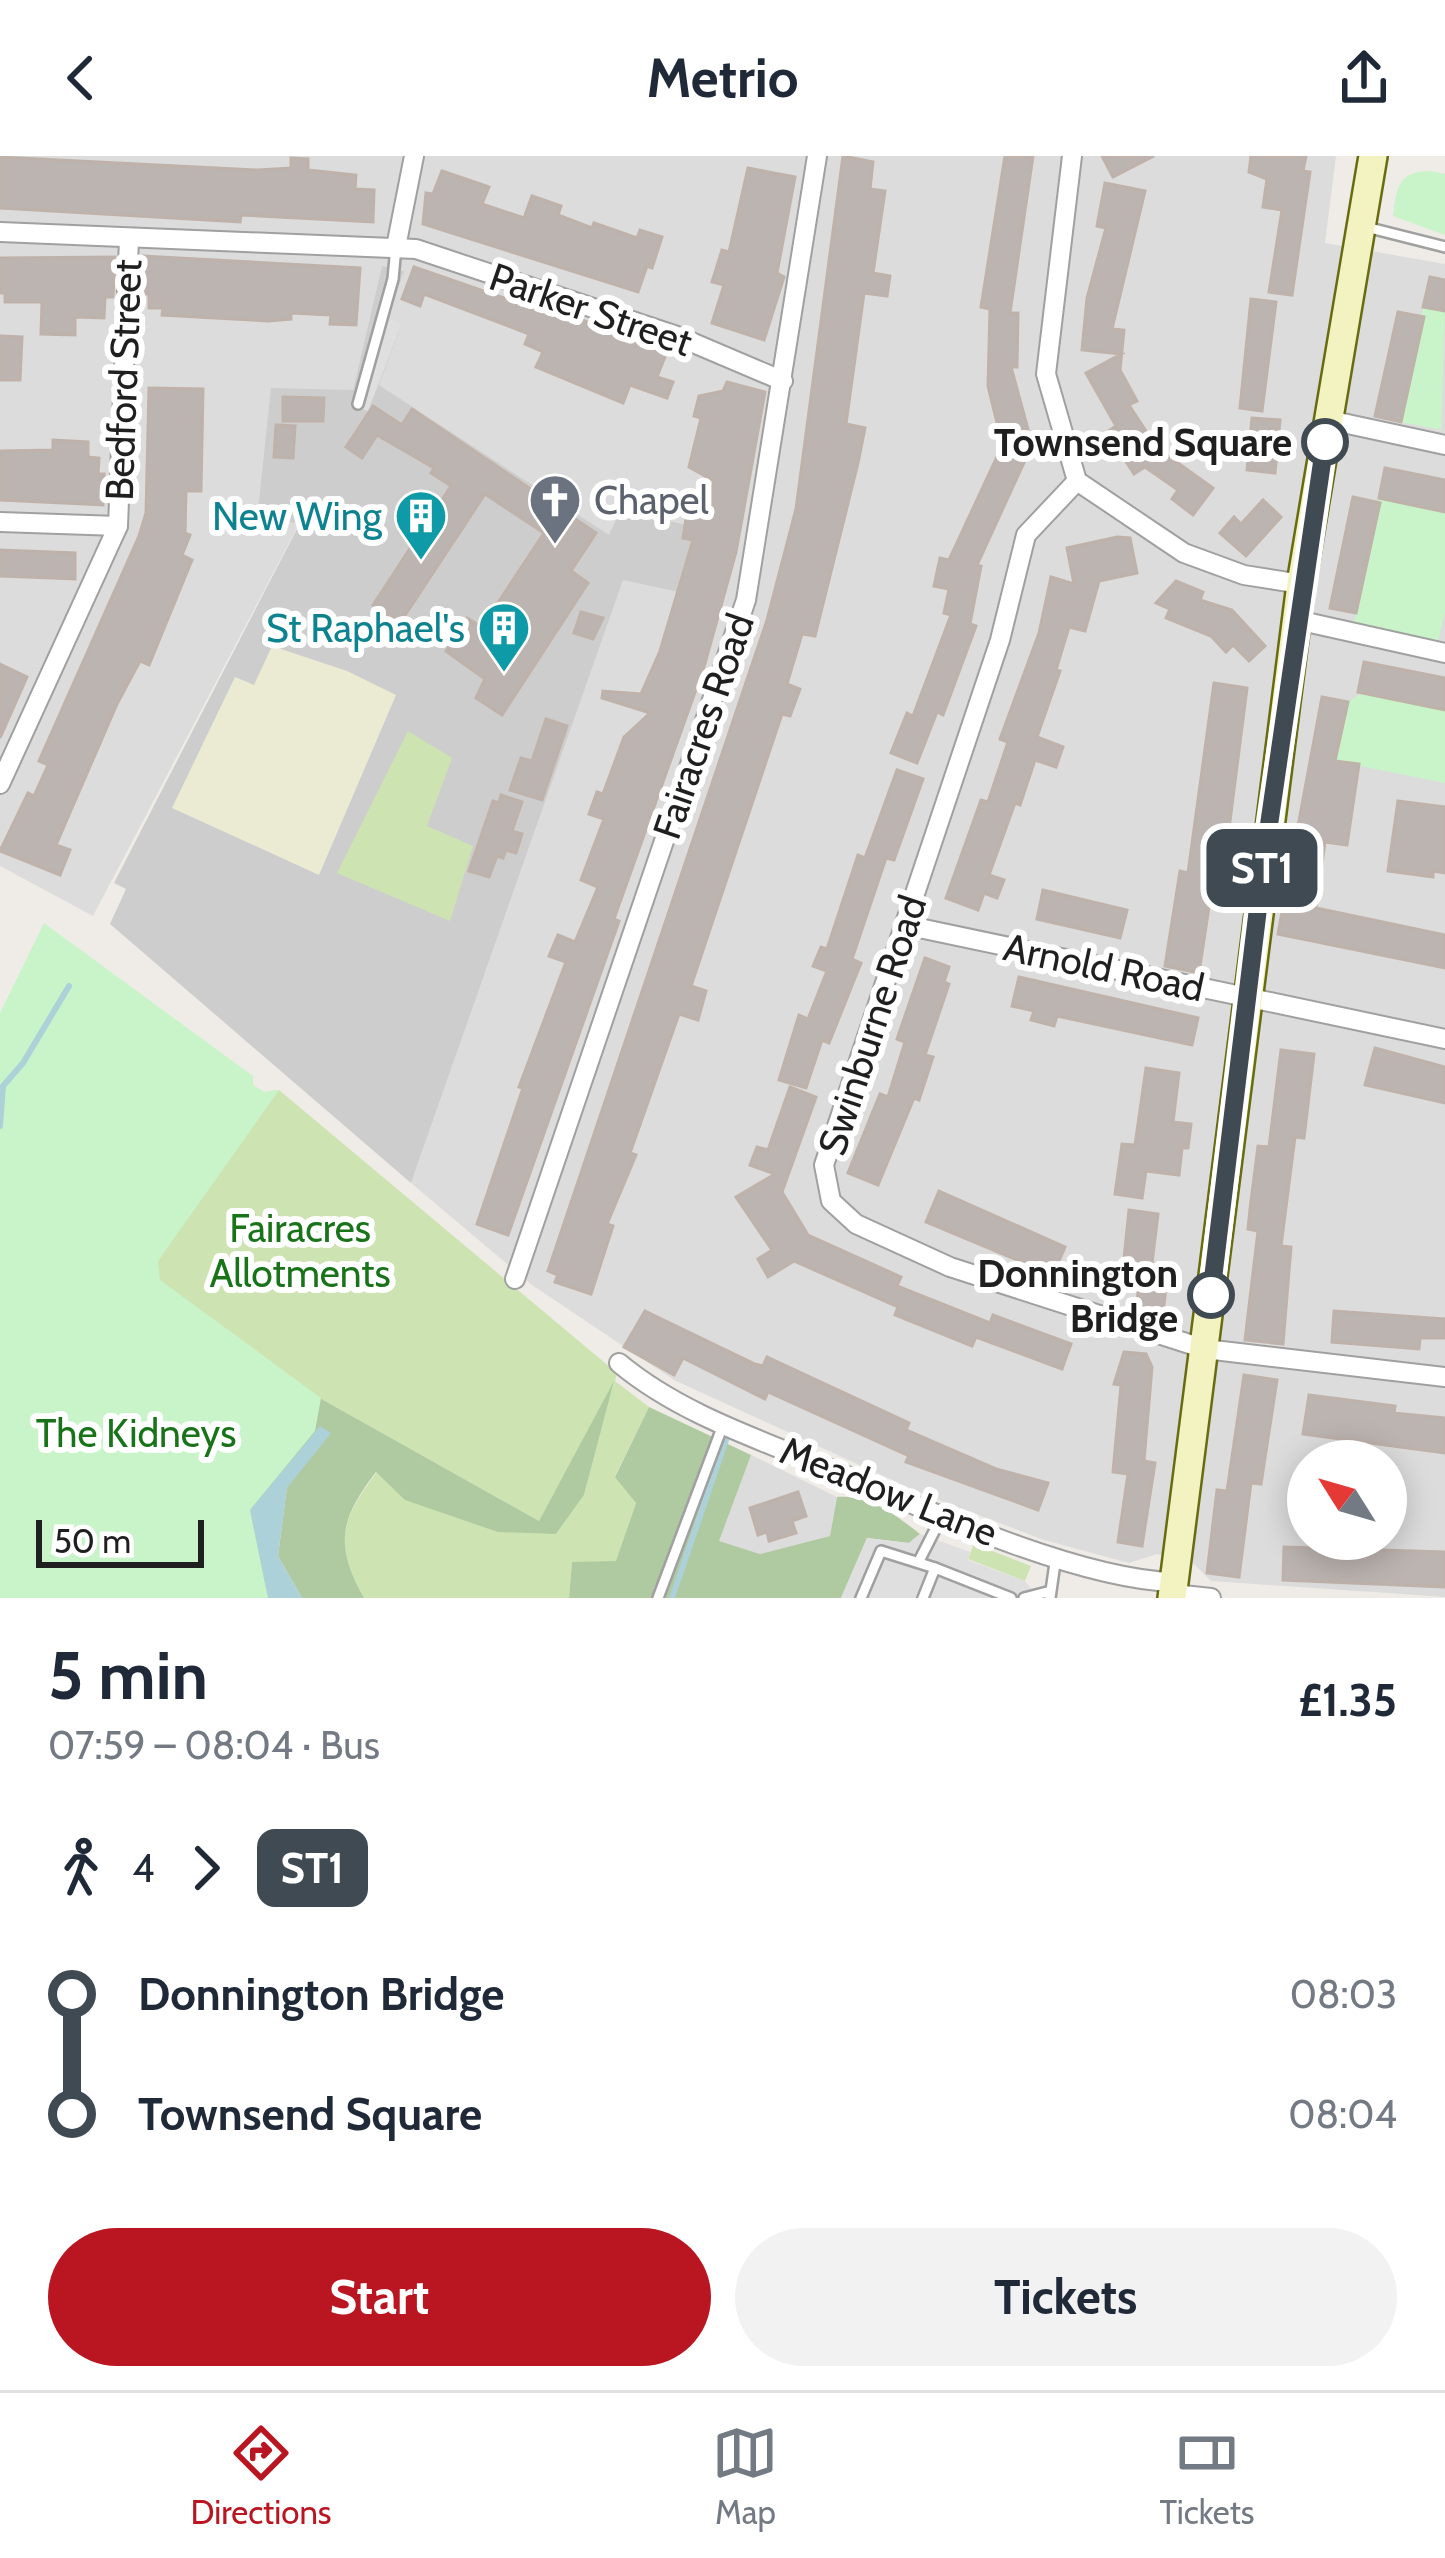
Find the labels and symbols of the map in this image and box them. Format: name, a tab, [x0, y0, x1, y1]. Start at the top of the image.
street label: Parker Street	[484, 252, 698, 366]
street label: Bedford Street	[95, 259, 151, 501]
place label: Townsend Square	[994, 418, 1292, 466]
marker: Townsend Square	[1303, 420, 1347, 464]
church icon: Chapel	[527, 472, 583, 546]
place label: Chapel	[594, 476, 709, 524]
building icon: New Wing	[393, 488, 449, 562]
place label: New Wing	[212, 492, 383, 540]
building icon: St Raphael's	[476, 600, 532, 674]
place label: St Raphael's	[266, 604, 465, 652]
street label: Fairacres Road	[642, 607, 764, 845]
line badge: ST1	[1193, 829, 1331, 907]
street label: Swinburne Road	[807, 889, 937, 1161]
street label: Arnold Road	[999, 922, 1209, 1012]
park label: Fairacres Allotments	[209, 1204, 391, 1297]
place label: Donnington Bridge	[977, 1249, 1178, 1342]
marker: Donnington Bridge	[1189, 1273, 1233, 1317]
park label: The Kidneys	[36, 1409, 236, 1457]
street label: Meadow Lane	[773, 1426, 1005, 1556]
north arrow	[1287, 1440, 1407, 1560]
scale bar	[36, 1514, 204, 1567]

